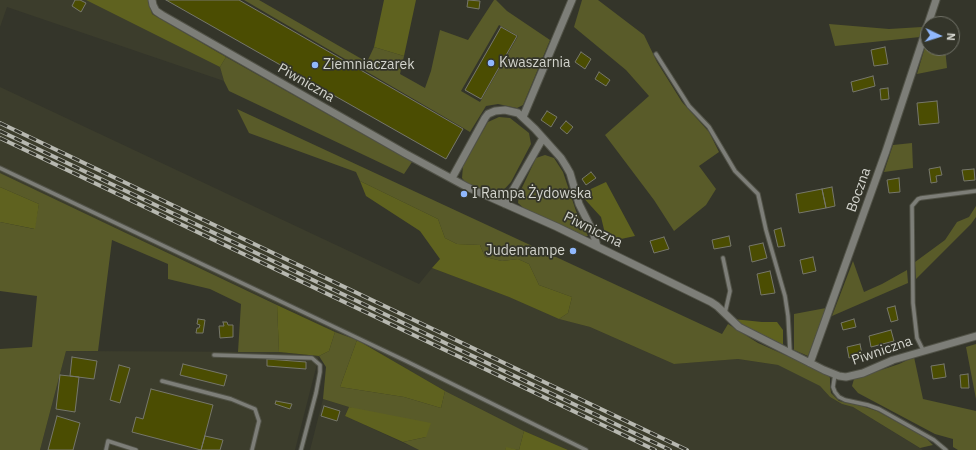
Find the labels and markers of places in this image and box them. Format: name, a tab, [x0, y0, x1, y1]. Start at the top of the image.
place label: Kwaszarnia	[499, 55, 571, 71]
place label: Ziemniaczarek	[323, 57, 415, 73]
marker: Kwaszarnia	[486, 58, 496, 68]
marker: Ziemniaczarek	[310, 60, 320, 70]
place label: I Rampa Żydowska	[472, 186, 592, 202]
marker: I Rampa Żydowska	[459, 189, 469, 199]
place label: Judenrampe	[486, 243, 565, 259]
marker: Judenrampe	[568, 246, 578, 256]

